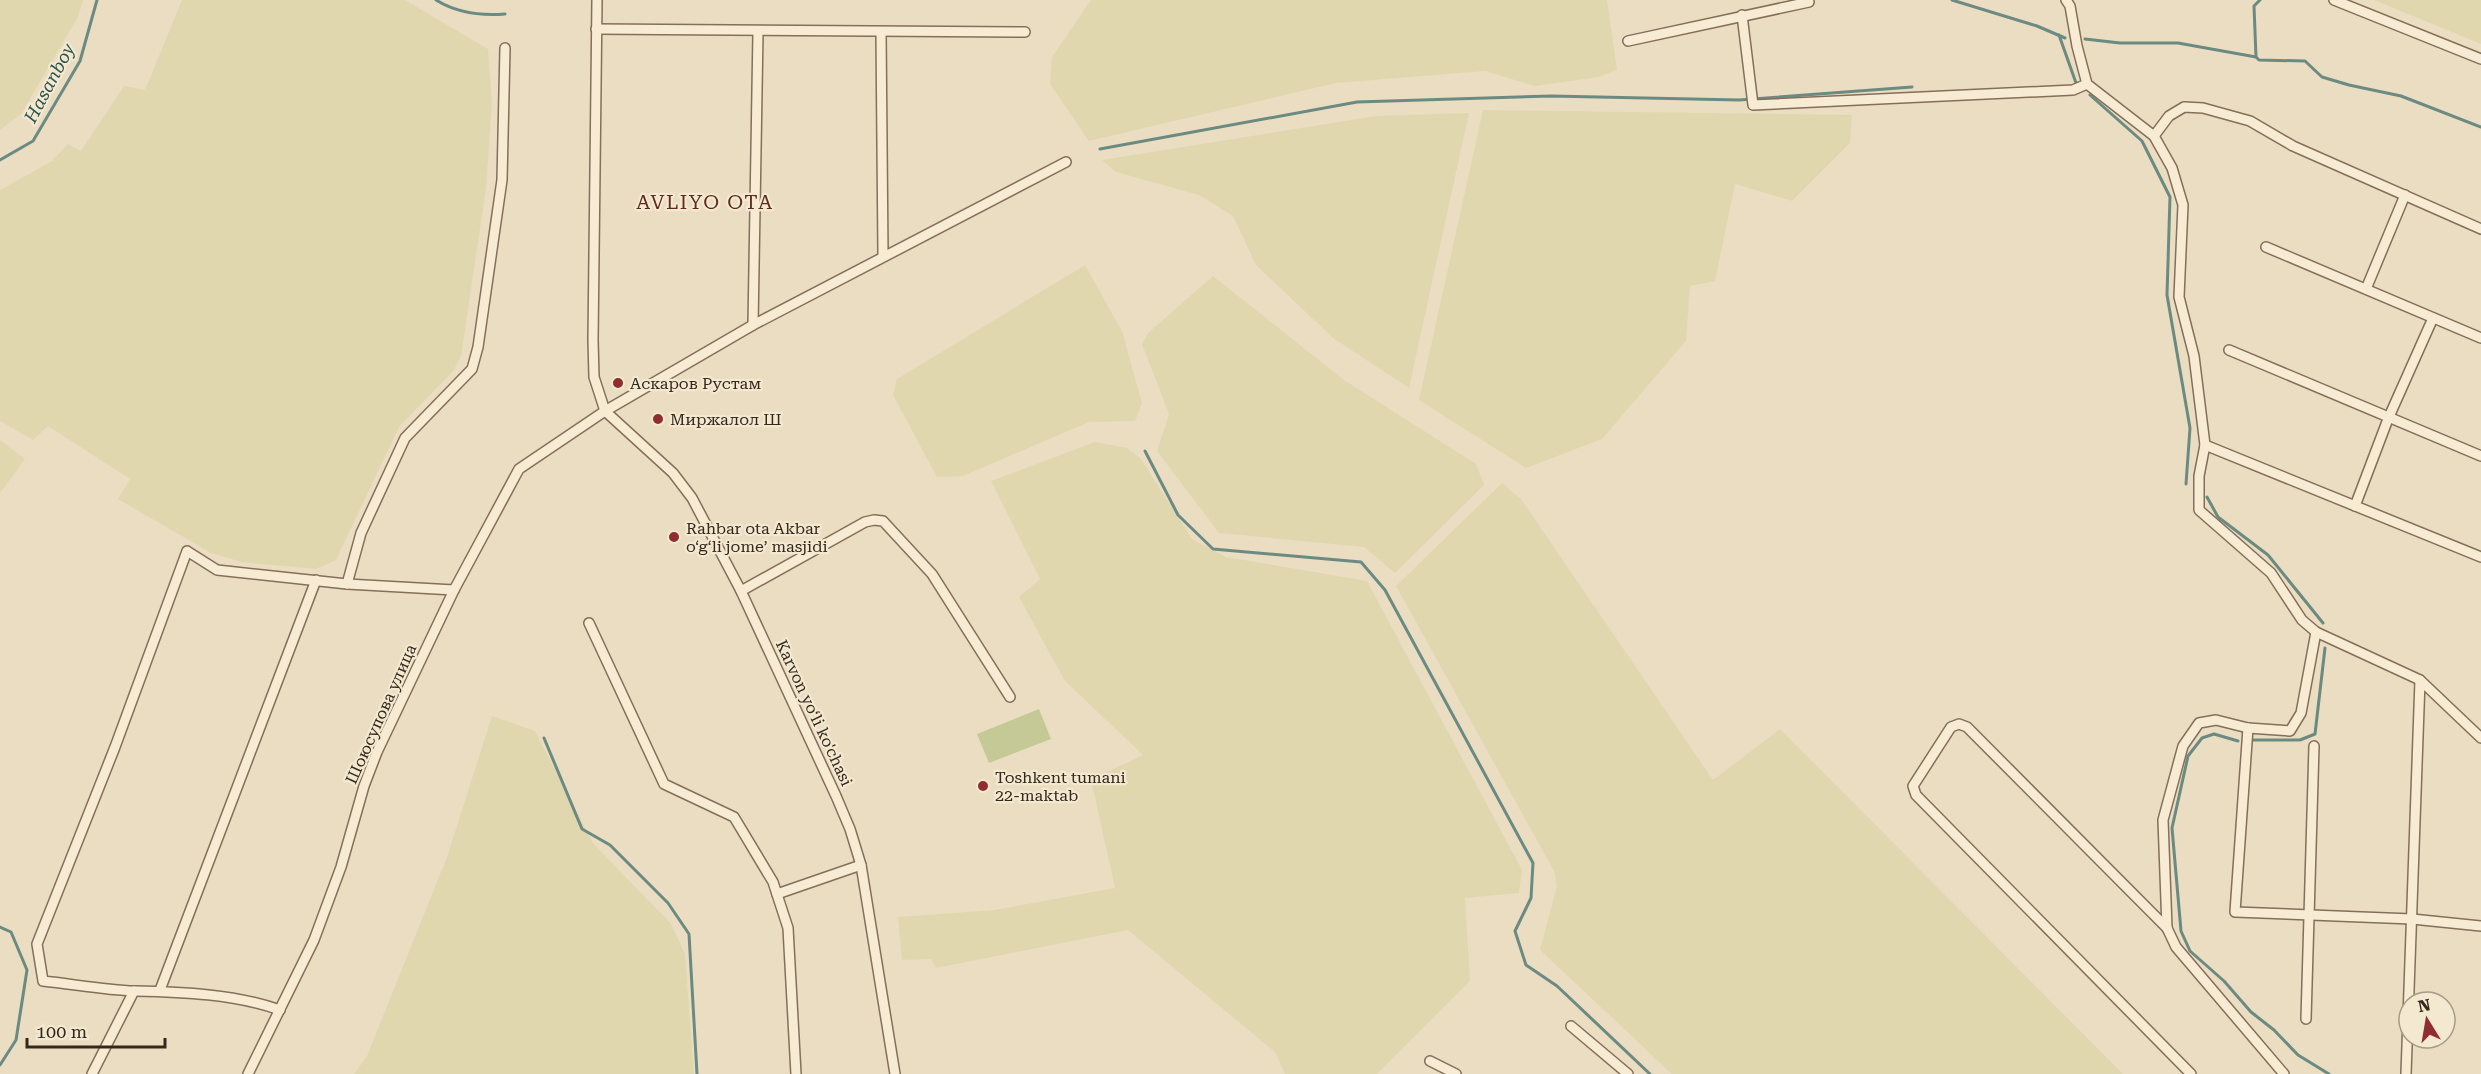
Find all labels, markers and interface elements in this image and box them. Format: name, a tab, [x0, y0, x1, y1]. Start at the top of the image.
water label: Hasanboy	[19, 39, 79, 127]
district label: AVLIYO OTA	[636, 190, 774, 214]
place label: Аскаров Рустам	[630, 374, 761, 393]
marker: Аскаров Рустам	[611, 376, 625, 390]
place label: Миржалол Ш	[670, 410, 782, 429]
marker: Миржалол Ш	[651, 412, 665, 426]
place label: Rahbar ota Akbar o‘g‘li jome’ masjidi	[686, 519, 828, 556]
marker: Rahbar ota Akbar o‘g‘li jome’ masjidi	[667, 530, 681, 544]
street label: Karvon yo‘li ko'chasi	[772, 637, 856, 789]
street label: Шоюсупова улица	[342, 641, 421, 787]
place label: Toshkent tumani 22-maktab	[995, 768, 1126, 805]
marker: Toshkent tumani 22-maktab	[976, 779, 990, 793]
north arrow	[2397, 990, 2457, 1050]
text: N	[2416, 995, 2432, 1016]
scale bar	[27, 1011, 165, 1049]
text: 100 m	[36, 1021, 87, 1042]

